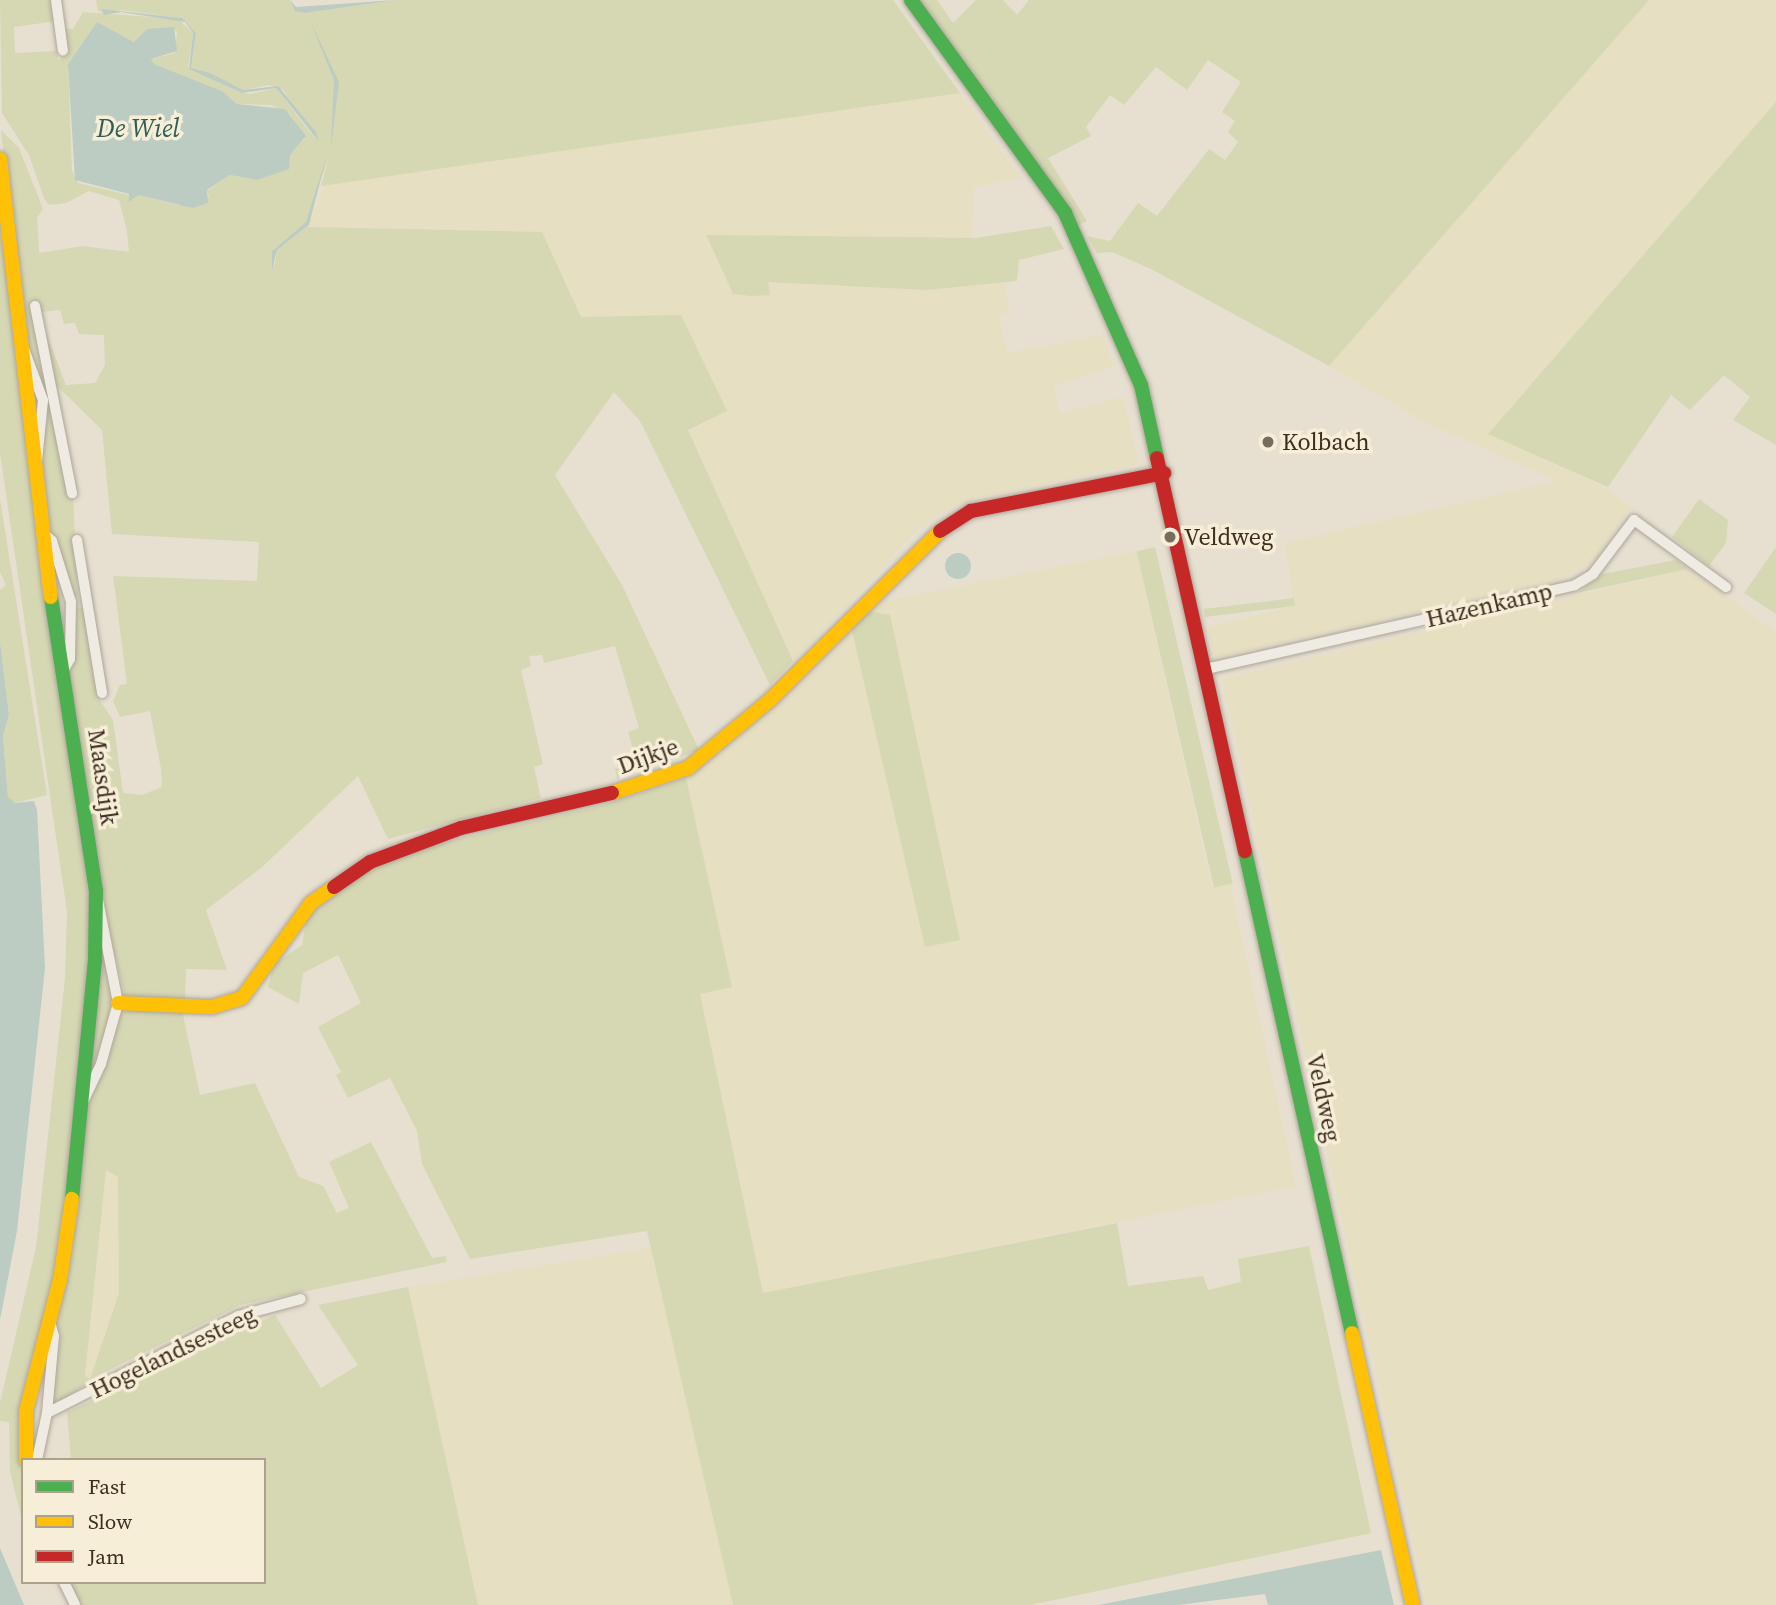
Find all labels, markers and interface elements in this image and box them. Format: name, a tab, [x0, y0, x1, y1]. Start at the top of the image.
water label: De Wiel	[96, 113, 180, 145]
place label: Kolbach	[1282, 428, 1370, 456]
marker: Kolbach	[1260, 434, 1276, 450]
place label: Veldweg	[1184, 523, 1274, 551]
marker: Veldweg	[1162, 529, 1178, 545]
street label: Hazenkamp	[1423, 576, 1555, 634]
street label: Maasdijk	[82, 727, 124, 827]
street label: Dijkje	[614, 732, 682, 780]
street label: Veldweg	[1301, 1051, 1347, 1145]
street label: Hogelandsesteeg	[85, 1299, 261, 1405]
legend	[21, 1458, 266, 1584]
text: Fast	[88, 1472, 126, 1501]
text: Slow	[88, 1507, 132, 1536]
text: Jam	[88, 1542, 125, 1571]

